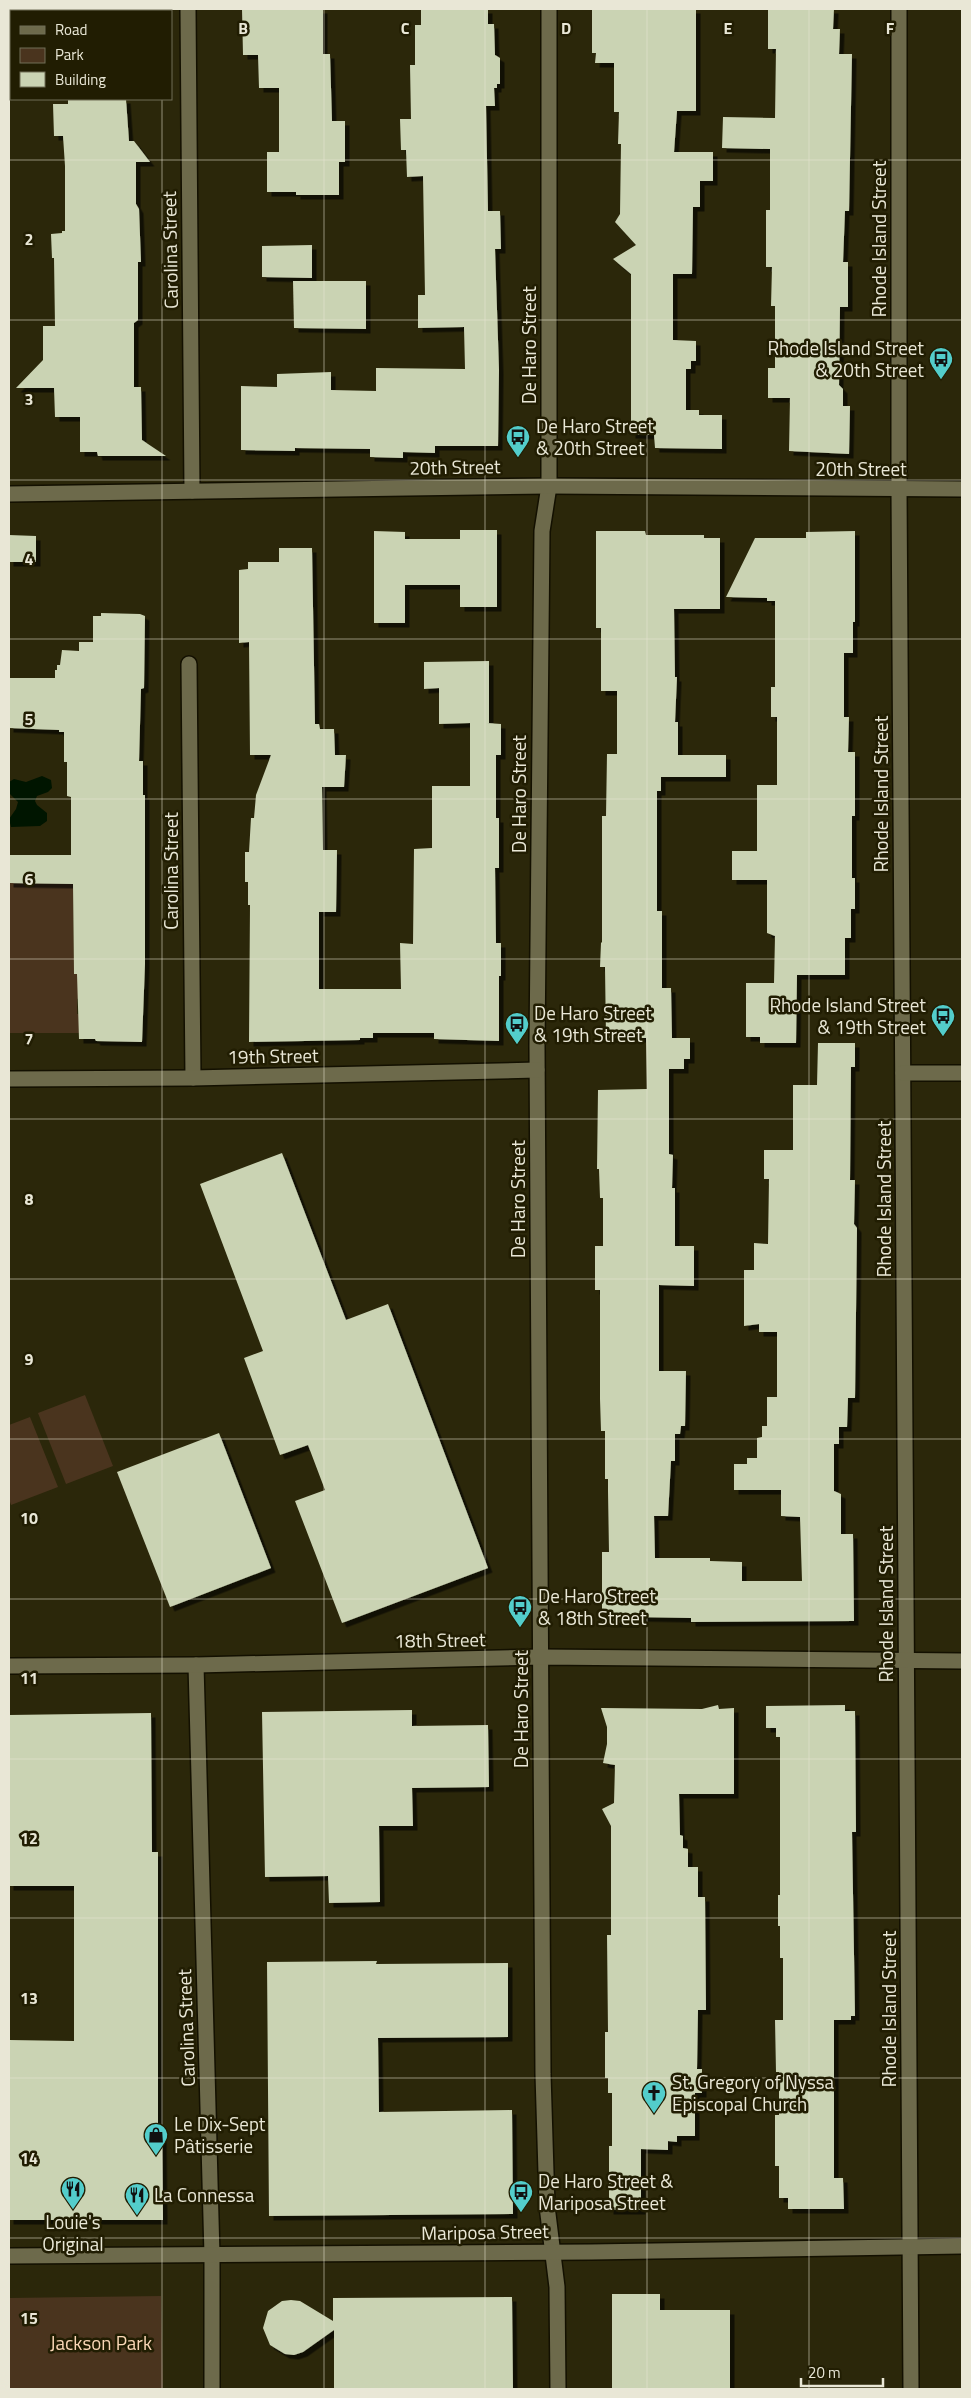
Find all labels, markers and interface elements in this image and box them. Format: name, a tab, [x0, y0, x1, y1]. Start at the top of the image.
legend	[10, 10, 172, 100]
text: B	[238, 16, 248, 40]
text: C	[401, 16, 410, 40]
text: D	[561, 16, 571, 40]
text: E	[724, 16, 733, 40]
text: F	[886, 16, 895, 40]
text: Road	[55, 18, 87, 41]
text: Park	[55, 43, 84, 66]
text: Building	[55, 68, 106, 91]
street label: Rhode Island Street	[864, 160, 893, 317]
street label: Carolina Street	[154, 191, 185, 309]
text: 2	[25, 227, 33, 251]
street label: De Haro Street	[514, 286, 543, 404]
place label: Rhode Island Street & 20th Street	[767, 333, 924, 384]
bus stop icon: Rhode Island Street & 20th Street	[928, 346, 954, 380]
text: 3	[25, 387, 33, 411]
place label: De Haro Street & 20th Street	[536, 411, 654, 462]
bus stop icon: De Haro Street & 20th Street	[505, 424, 531, 458]
street label: 20th Street	[409, 451, 501, 482]
street label: 20th Street	[815, 454, 907, 483]
text: 4	[25, 547, 34, 571]
text: 5	[25, 707, 34, 731]
street label: Rhode Island Street	[866, 715, 895, 872]
street label: De Haro Street	[504, 735, 533, 853]
street label: Carolina Street	[156, 812, 185, 930]
text: 6	[25, 867, 34, 891]
place label: Rhode Island Street & 19th Street	[769, 990, 926, 1041]
place label: De Haro Street & 19th Street	[534, 998, 652, 1049]
bus stop icon: Rhode Island Street & 19th Street	[930, 1003, 956, 1037]
bus stop icon: De Haro Street & 19th Street	[504, 1011, 530, 1045]
text: 7	[25, 1027, 33, 1051]
street label: 19th Street	[227, 1040, 319, 1071]
street label: Rhode Island Street	[869, 1120, 898, 1277]
street label: De Haro Street	[503, 1140, 532, 1258]
text: 8	[25, 1187, 34, 1211]
text: 9	[25, 1347, 34, 1371]
text: 10	[20, 1506, 38, 1530]
street label: Rhode Island Street	[871, 1525, 900, 1682]
place label: De Haro Street & 18th Street	[538, 1581, 656, 1632]
bus stop icon: De Haro Street & 18th Street	[507, 1594, 533, 1628]
street label: 18th Street	[394, 1624, 486, 1655]
street label: De Haro Street	[506, 1650, 535, 1768]
text: 11	[20, 1666, 38, 1690]
text: 12	[20, 1826, 38, 1850]
street label: Rhode Island Street	[874, 1930, 903, 2087]
street label: Carolina Street	[169, 1968, 202, 2087]
text: 13	[20, 1986, 38, 2010]
place label: St. Gregory of Nyssa Episcopal Church	[672, 2067, 835, 2118]
church icon: St. Gregory of Nyssa Episcopal Church	[641, 2080, 667, 2114]
place label: Le Dix-Sept Pâtisserie	[174, 2109, 266, 2160]
shop icon: Le Dix-Sept Pâtisserie	[143, 2122, 169, 2156]
text: 14	[20, 2146, 38, 2170]
place label: De Haro Street & Mariposa Street	[538, 2166, 673, 2217]
restaurant icon: Louie's Original	[60, 2176, 86, 2210]
bus stop icon: De Haro Street & Mariposa Street	[508, 2179, 534, 2213]
place label: La Connessa	[154, 2180, 255, 2209]
restaurant icon: La Connessa	[124, 2182, 150, 2216]
place label: Louie's Original	[42, 2207, 104, 2258]
street label: Mariposa Street	[421, 2216, 549, 2247]
text: 15	[20, 2306, 38, 2330]
park label: Jackson Park	[50, 2328, 152, 2357]
scale bar	[801, 2356, 884, 2388]
text: 20 m	[808, 2361, 841, 2384]

